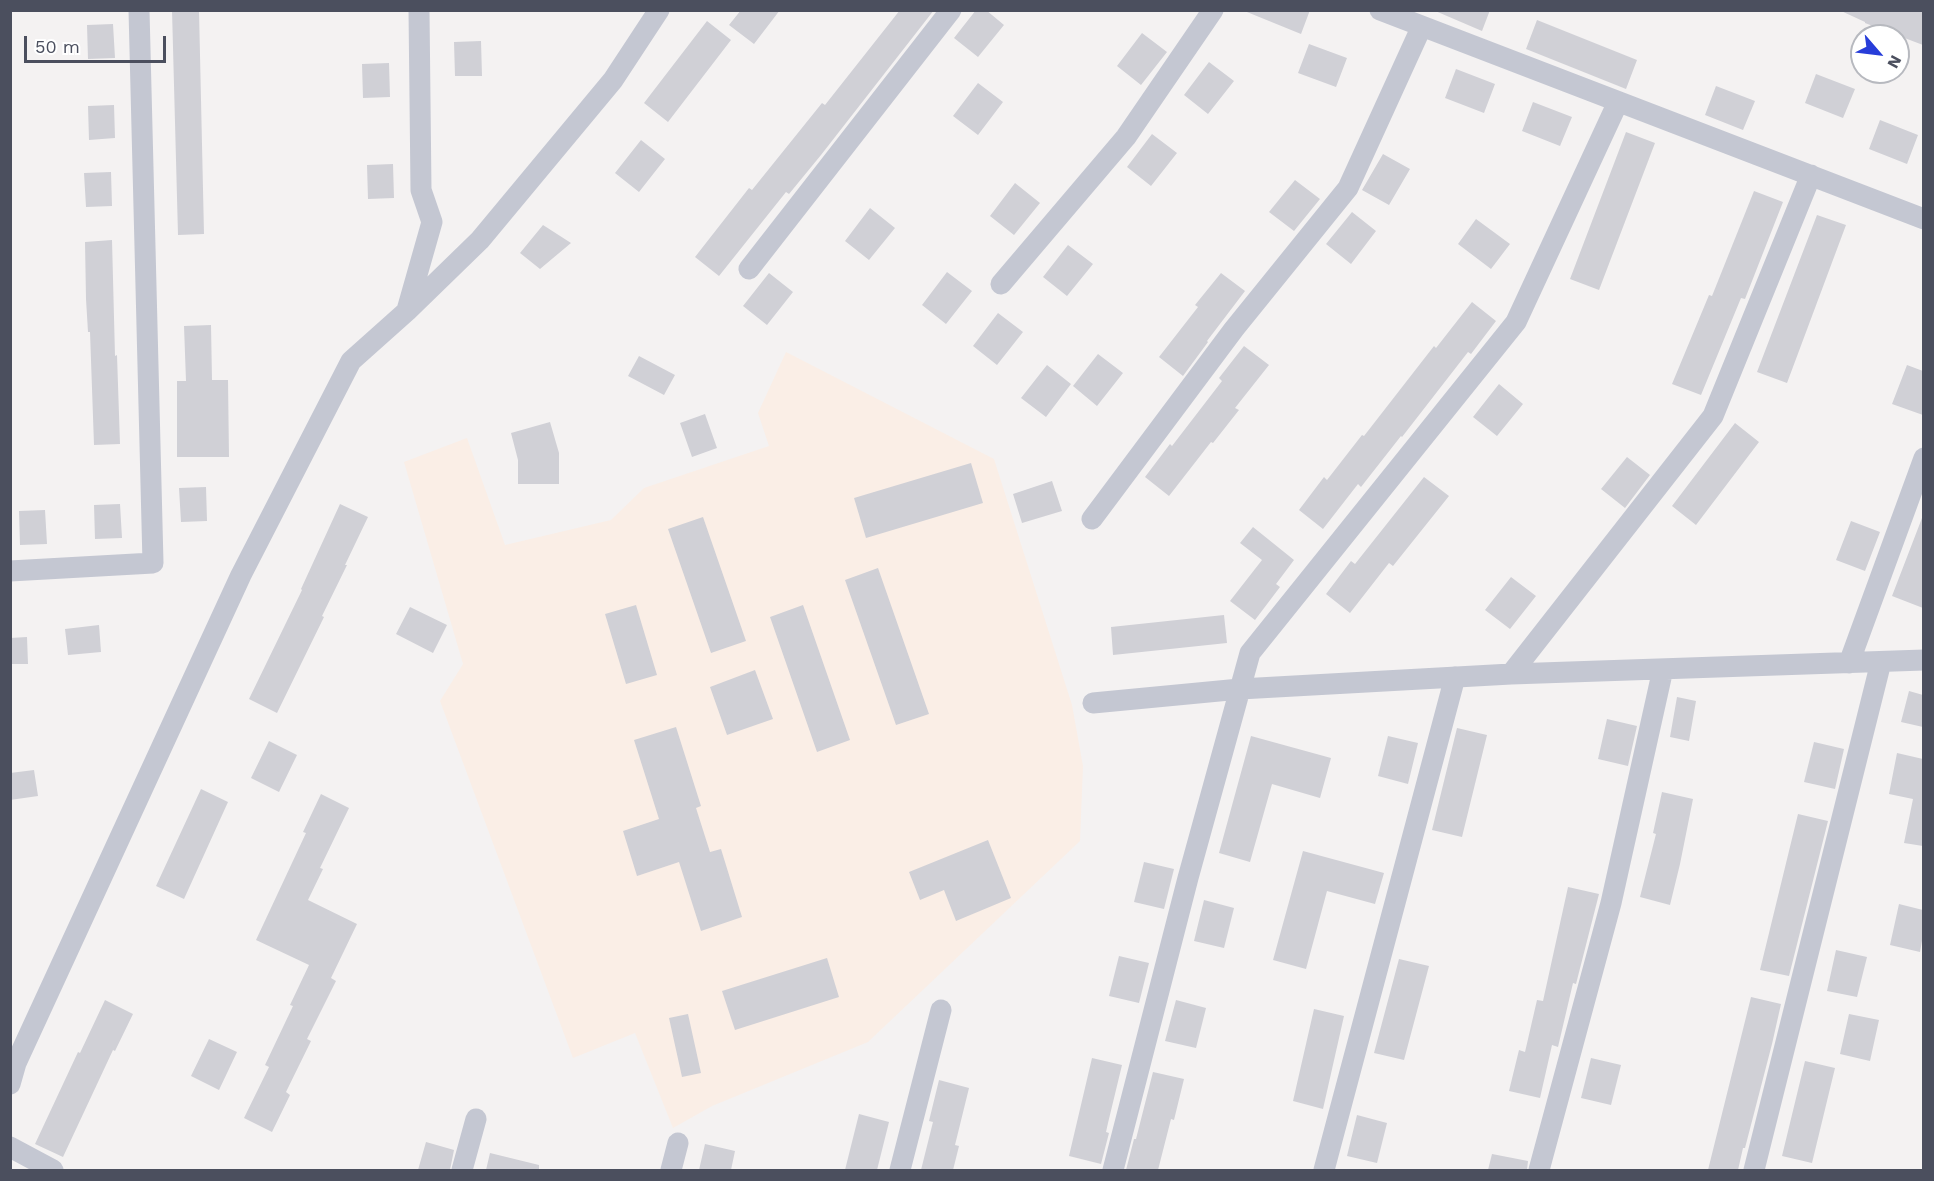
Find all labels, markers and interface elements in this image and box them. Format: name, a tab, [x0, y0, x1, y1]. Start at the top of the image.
scale bar	[27, 24, 170, 62]
north arrow	[1850, 24, 1910, 84]
text: 50 m	[35, 36, 80, 57]
text: N	[1883, 52, 1906, 71]

